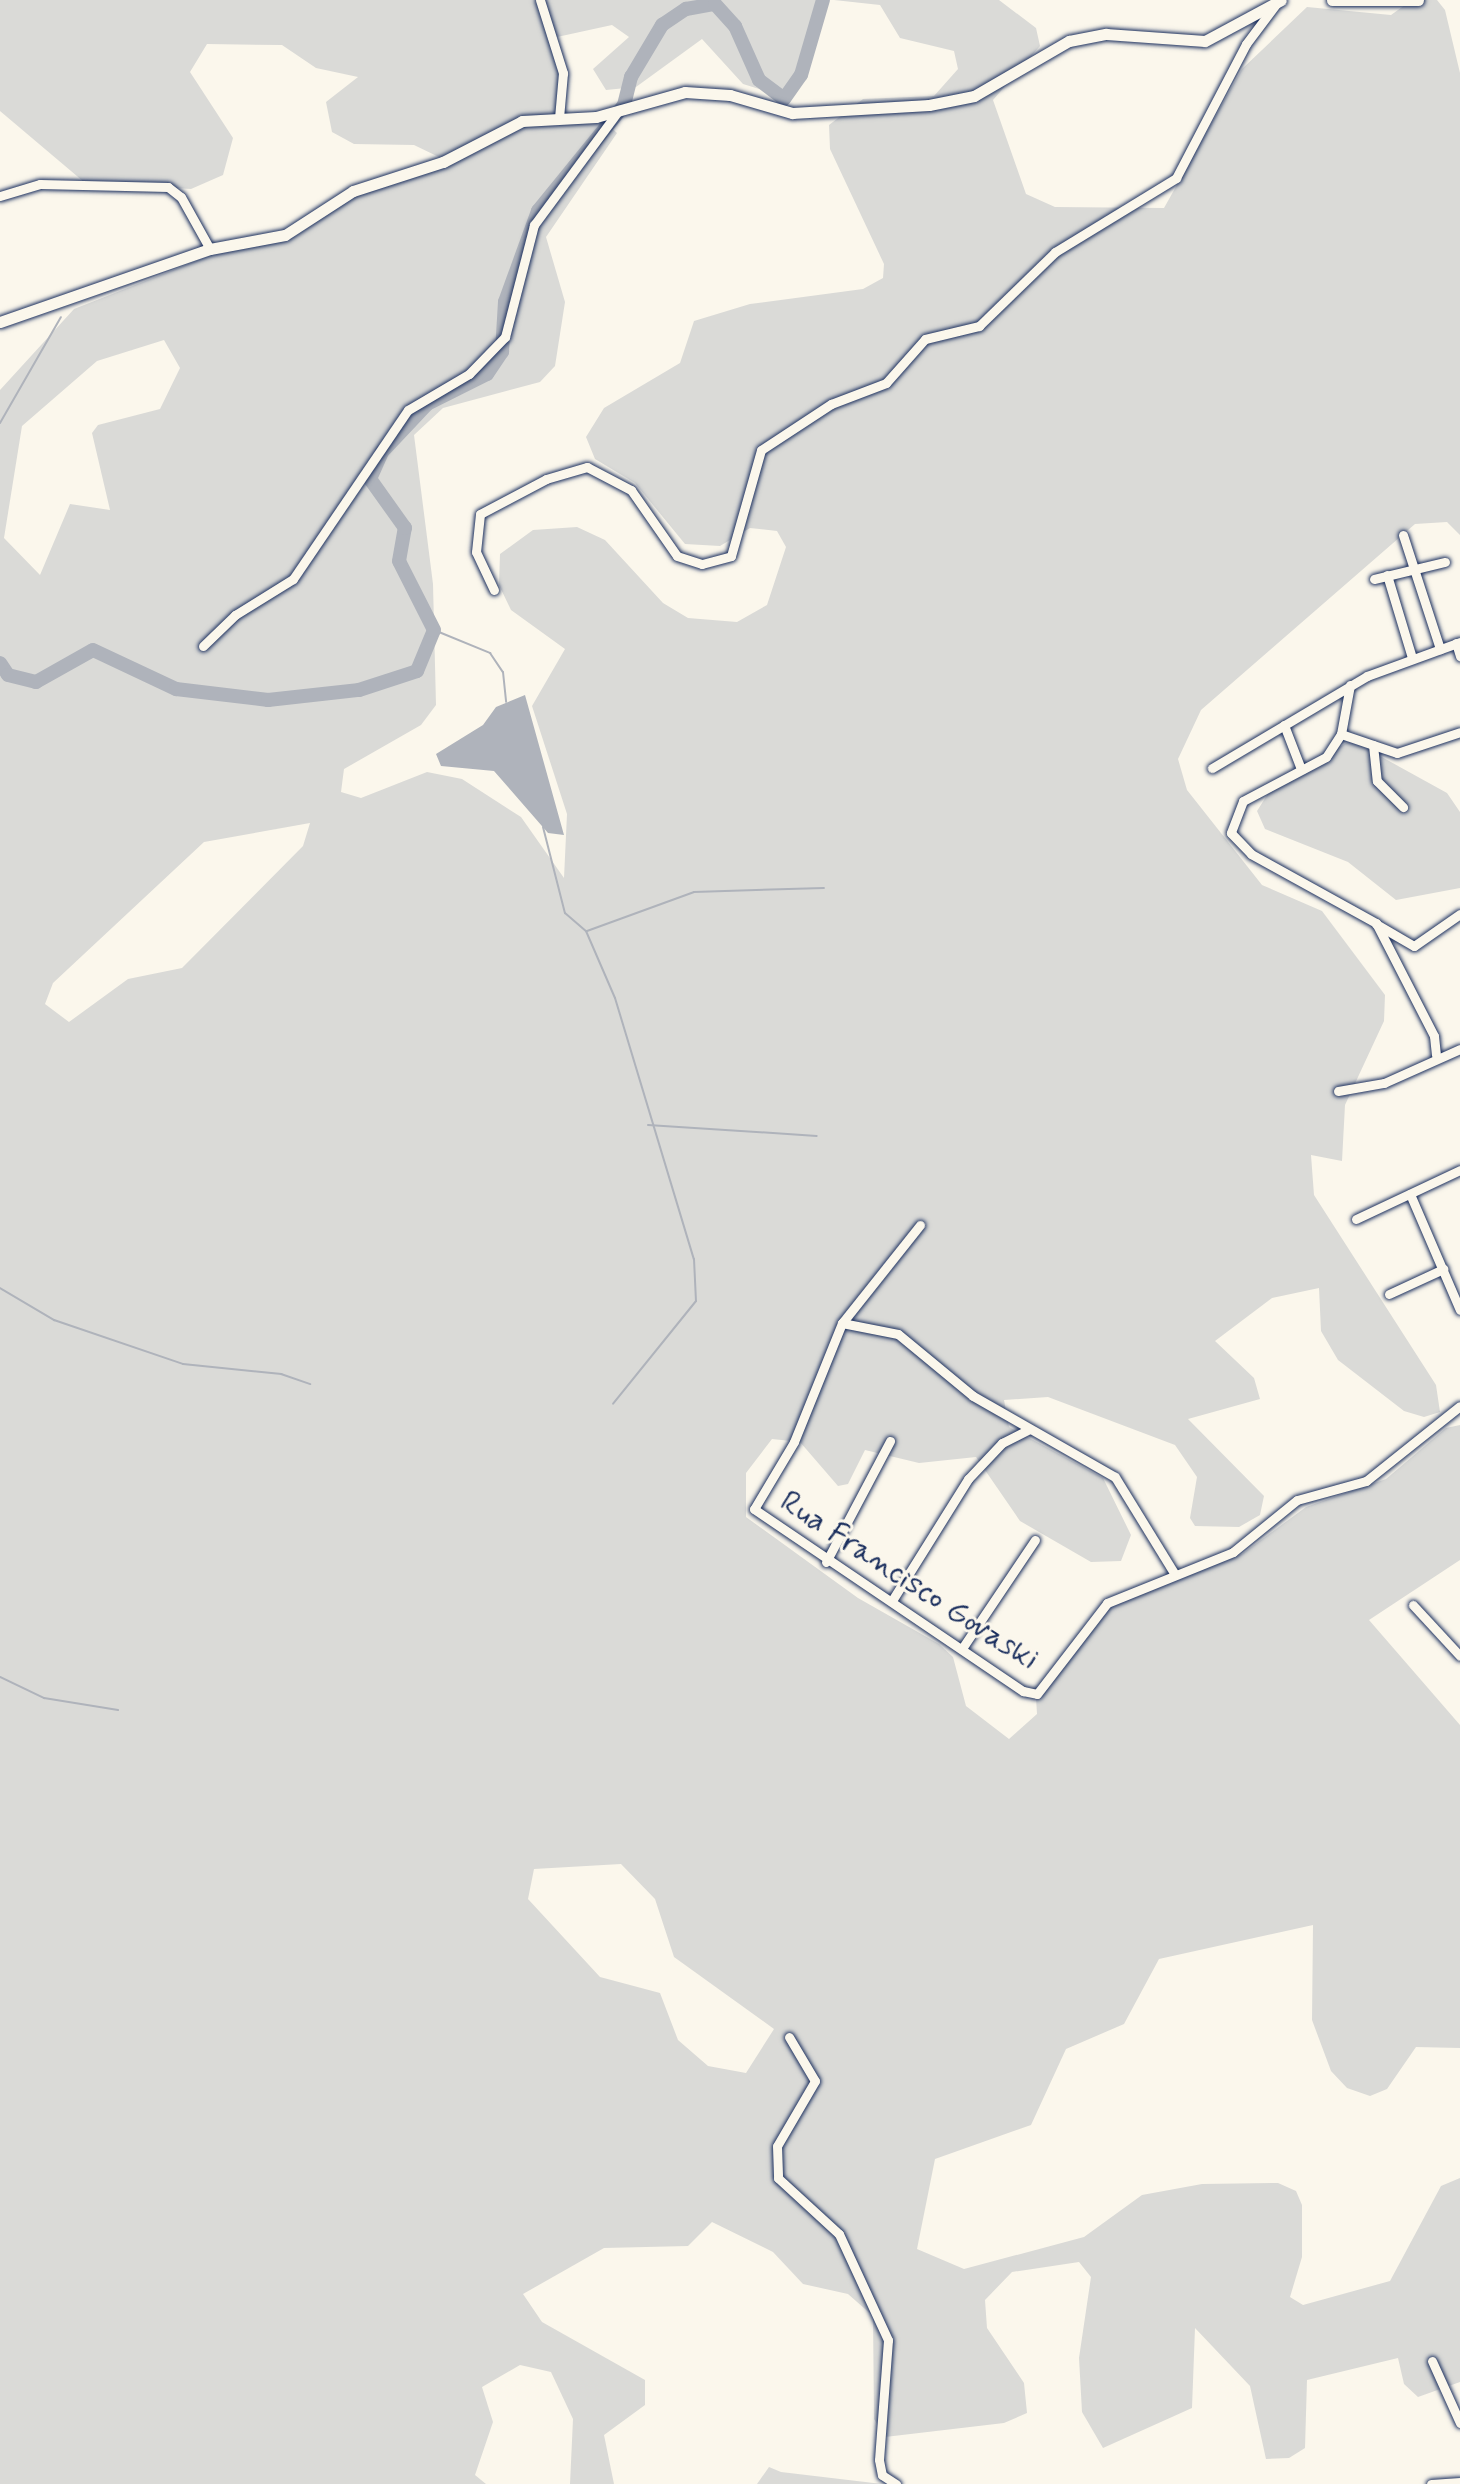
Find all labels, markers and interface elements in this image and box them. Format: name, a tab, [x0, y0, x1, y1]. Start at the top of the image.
street label: Rua Francisco Govaski	[773, 1483, 1045, 1679]

